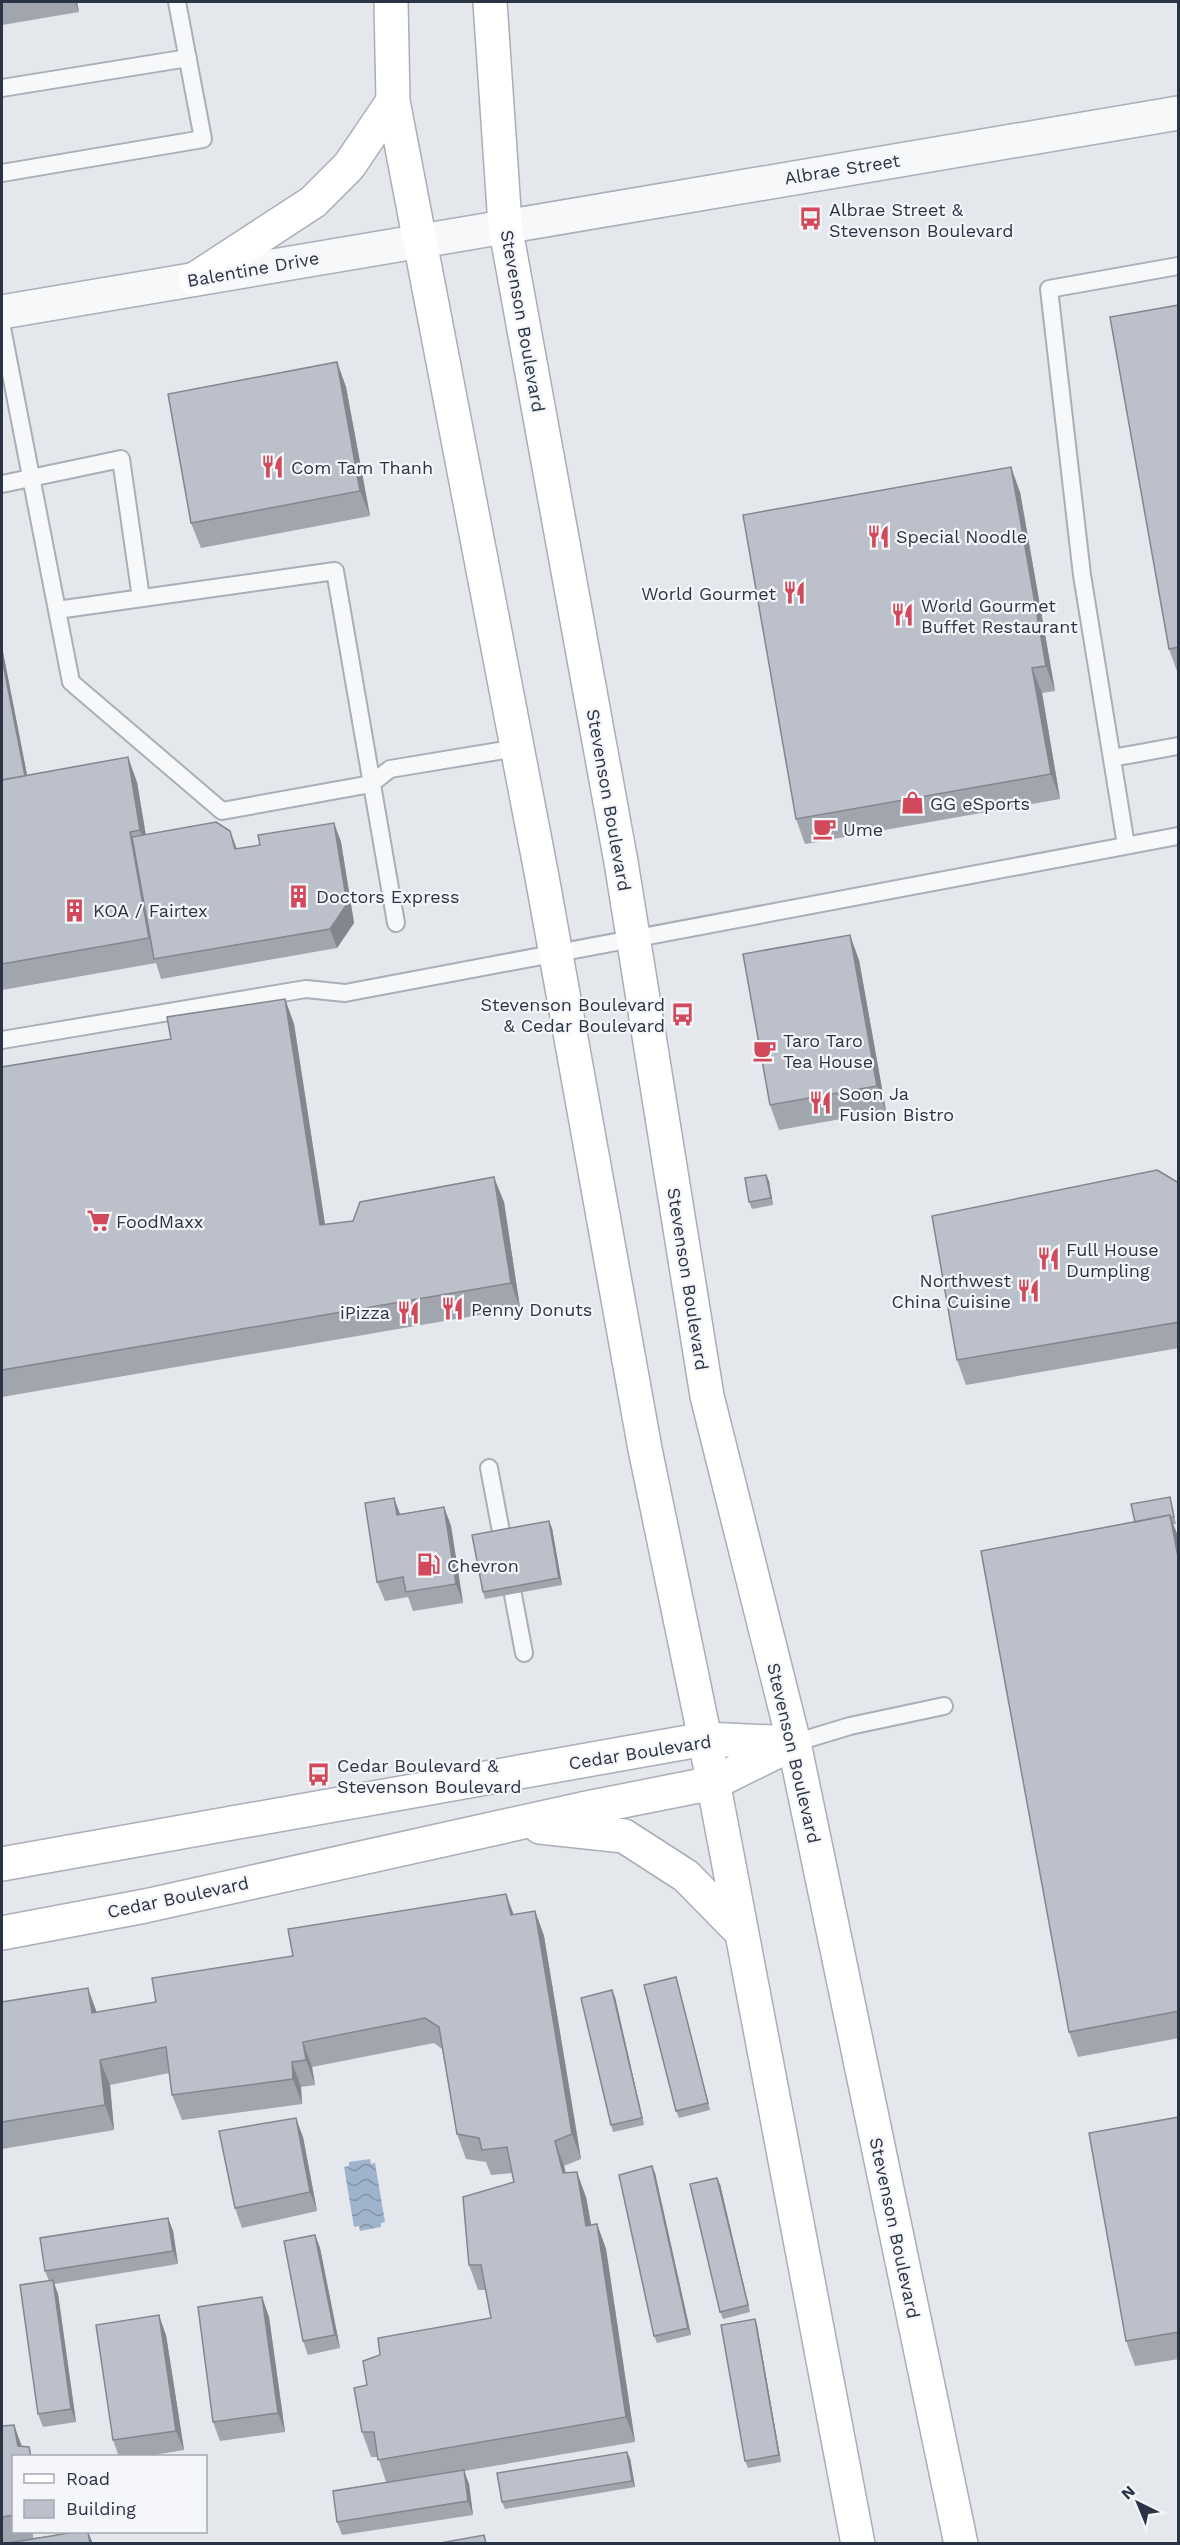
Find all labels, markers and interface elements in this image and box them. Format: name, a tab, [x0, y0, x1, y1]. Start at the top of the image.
street label: Albrae Street	[783, 149, 902, 188]
place label: Albrae Street & Stevenson Boulevard	[829, 199, 1014, 241]
bus stop icon: Albrae Street & Stevenson Boulevard	[798, 206, 824, 232]
street label: Stevenson Boulevard	[497, 228, 549, 414]
street label: Balentine Drive	[185, 247, 321, 291]
restaurant icon: Com Tam Thanh	[260, 454, 286, 480]
place label: Com Tam Thanh	[291, 457, 433, 478]
restaurant icon: Special Noodle	[865, 523, 891, 549]
place label: Special Noodle	[896, 526, 1027, 547]
restaurant icon: World Gourmet	[781, 580, 807, 606]
place label: World Gourmet	[641, 583, 776, 604]
place label: World Gourmet Buffet Restaurant	[921, 595, 1078, 637]
restaurant icon: World Gourmet Buffet Restaurant	[890, 602, 916, 628]
street label: Stevenson Boulevard	[583, 707, 635, 893]
shop icon: GG eSports	[899, 790, 925, 816]
place label: GG eSports	[930, 793, 1030, 814]
cafe icon: Ume	[812, 816, 838, 842]
place label: Ume	[843, 819, 883, 840]
building icon: Doctors Express	[285, 883, 311, 909]
place label: Doctors Express	[316, 886, 460, 907]
building icon: KOA / Fairtex	[62, 897, 88, 923]
place label: KOA / Fairtex	[93, 900, 208, 921]
place label: Stevenson Boulevard & Cedar Boulevard	[480, 994, 665, 1036]
bus stop icon: Stevenson Boulevard & Cedar Boulevard	[670, 1001, 696, 1027]
place label: Taro Taro Tea House	[783, 1030, 873, 1072]
cafe icon: Taro Taro Tea House	[752, 1037, 778, 1063]
place label: Soon Ja Fusion Bistro	[839, 1083, 954, 1125]
restaurant icon: Soon Ja Fusion Bistro	[808, 1090, 834, 1116]
street label: Stevenson Boulevard	[663, 1186, 713, 1372]
supermarket icon: FoodMaxx	[85, 1208, 111, 1234]
place label: FoodMaxx	[116, 1211, 203, 1232]
place label: Full House Dumpling	[1066, 1239, 1159, 1281]
restaurant icon: Full House Dumpling	[1035, 1246, 1061, 1272]
place label: Northwest China Cuisine	[892, 1270, 1011, 1312]
restaurant icon: Northwest China Cuisine	[1016, 1277, 1042, 1303]
restaurant icon: Penny Donuts	[440, 1296, 466, 1322]
restaurant icon: iPizza	[395, 1299, 421, 1325]
place label: Penny Donuts	[471, 1299, 592, 1320]
place label: iPizza	[340, 1302, 390, 1323]
fuel station icon: Chevron	[416, 1552, 442, 1578]
place label: Chevron	[447, 1555, 519, 1576]
street label: Stevenson Boulevard	[763, 1661, 825, 1845]
street label: Cedar Boulevard	[567, 1730, 713, 1774]
place label: Cedar Boulevard & Stevenson Boulevard	[337, 1755, 522, 1797]
bus stop icon: Cedar Boulevard & Stevenson Boulevard	[306, 1762, 332, 1788]
street label: Cedar Boulevard	[105, 1872, 251, 1922]
street label: Stevenson Boulevard	[866, 2136, 924, 2320]
legend	[12, 2455, 207, 2533]
text: Road	[66, 2468, 110, 2489]
north arrow	[1108, 2473, 1168, 2533]
text: N	[1117, 2481, 1139, 2503]
text: Building	[66, 2498, 136, 2519]

